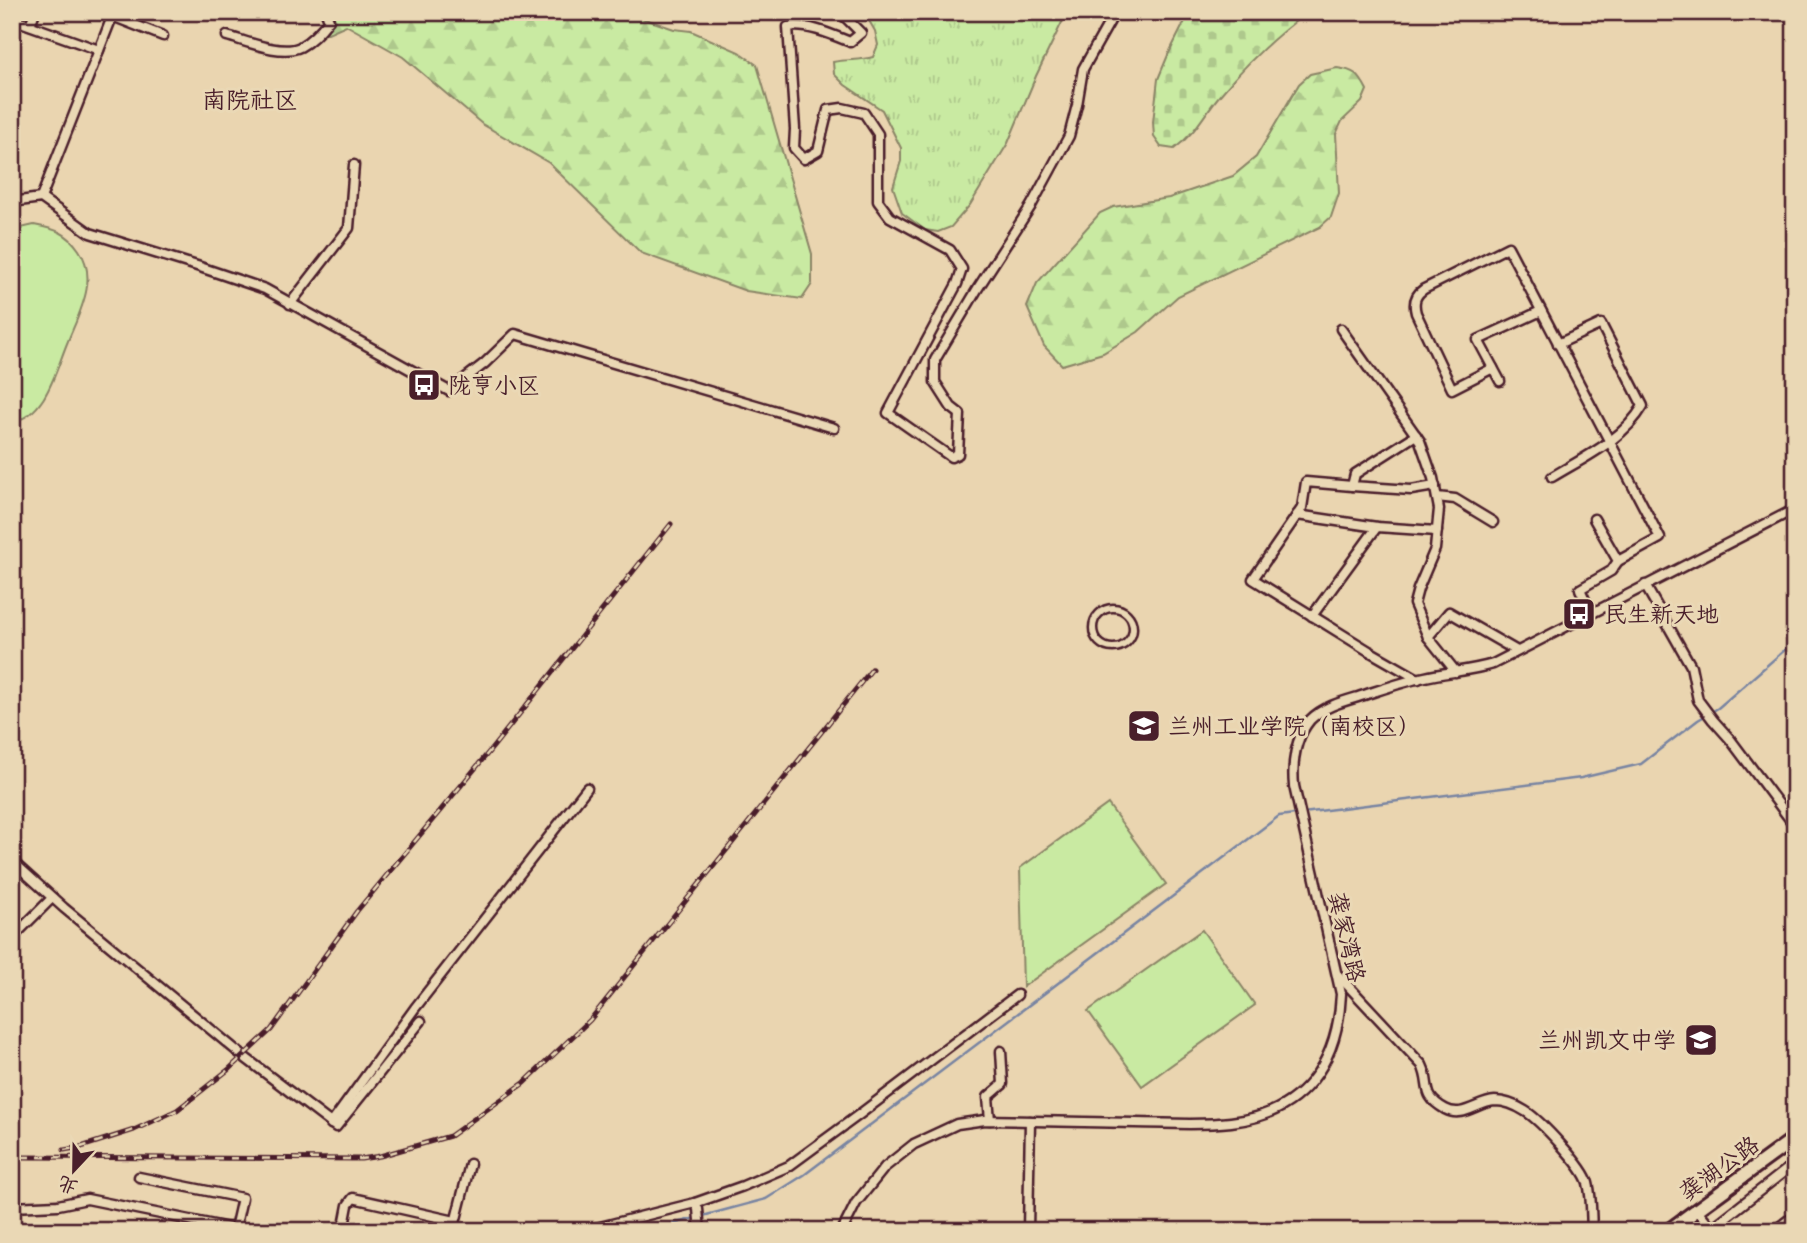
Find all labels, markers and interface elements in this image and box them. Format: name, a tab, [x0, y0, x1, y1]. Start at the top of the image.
district label: 南院社区	[202, 88, 298, 118]
bus stop icon: 陇亨小区	[405, 366, 443, 404]
place label: 陇亨小区	[448, 374, 540, 402]
bus stop icon: 民生新天地	[1560, 595, 1598, 633]
place label: 民生新天地	[1604, 603, 1719, 631]
school or university icon: 兰州工业学院（南校区）	[1125, 707, 1163, 745]
place label: 兰州工业学院（南校区）	[1168, 715, 1421, 743]
street label: 龚家湾路	[1320, 889, 1369, 986]
school or university icon: 兰州凯文中学	[1682, 1021, 1720, 1059]
place label: 兰州凯文中学	[1538, 1029, 1676, 1057]
street label: 龚湖公路	[1675, 1132, 1766, 1209]
north arrow	[38, 1134, 108, 1204]
text: 北	[56, 1168, 82, 1197]

